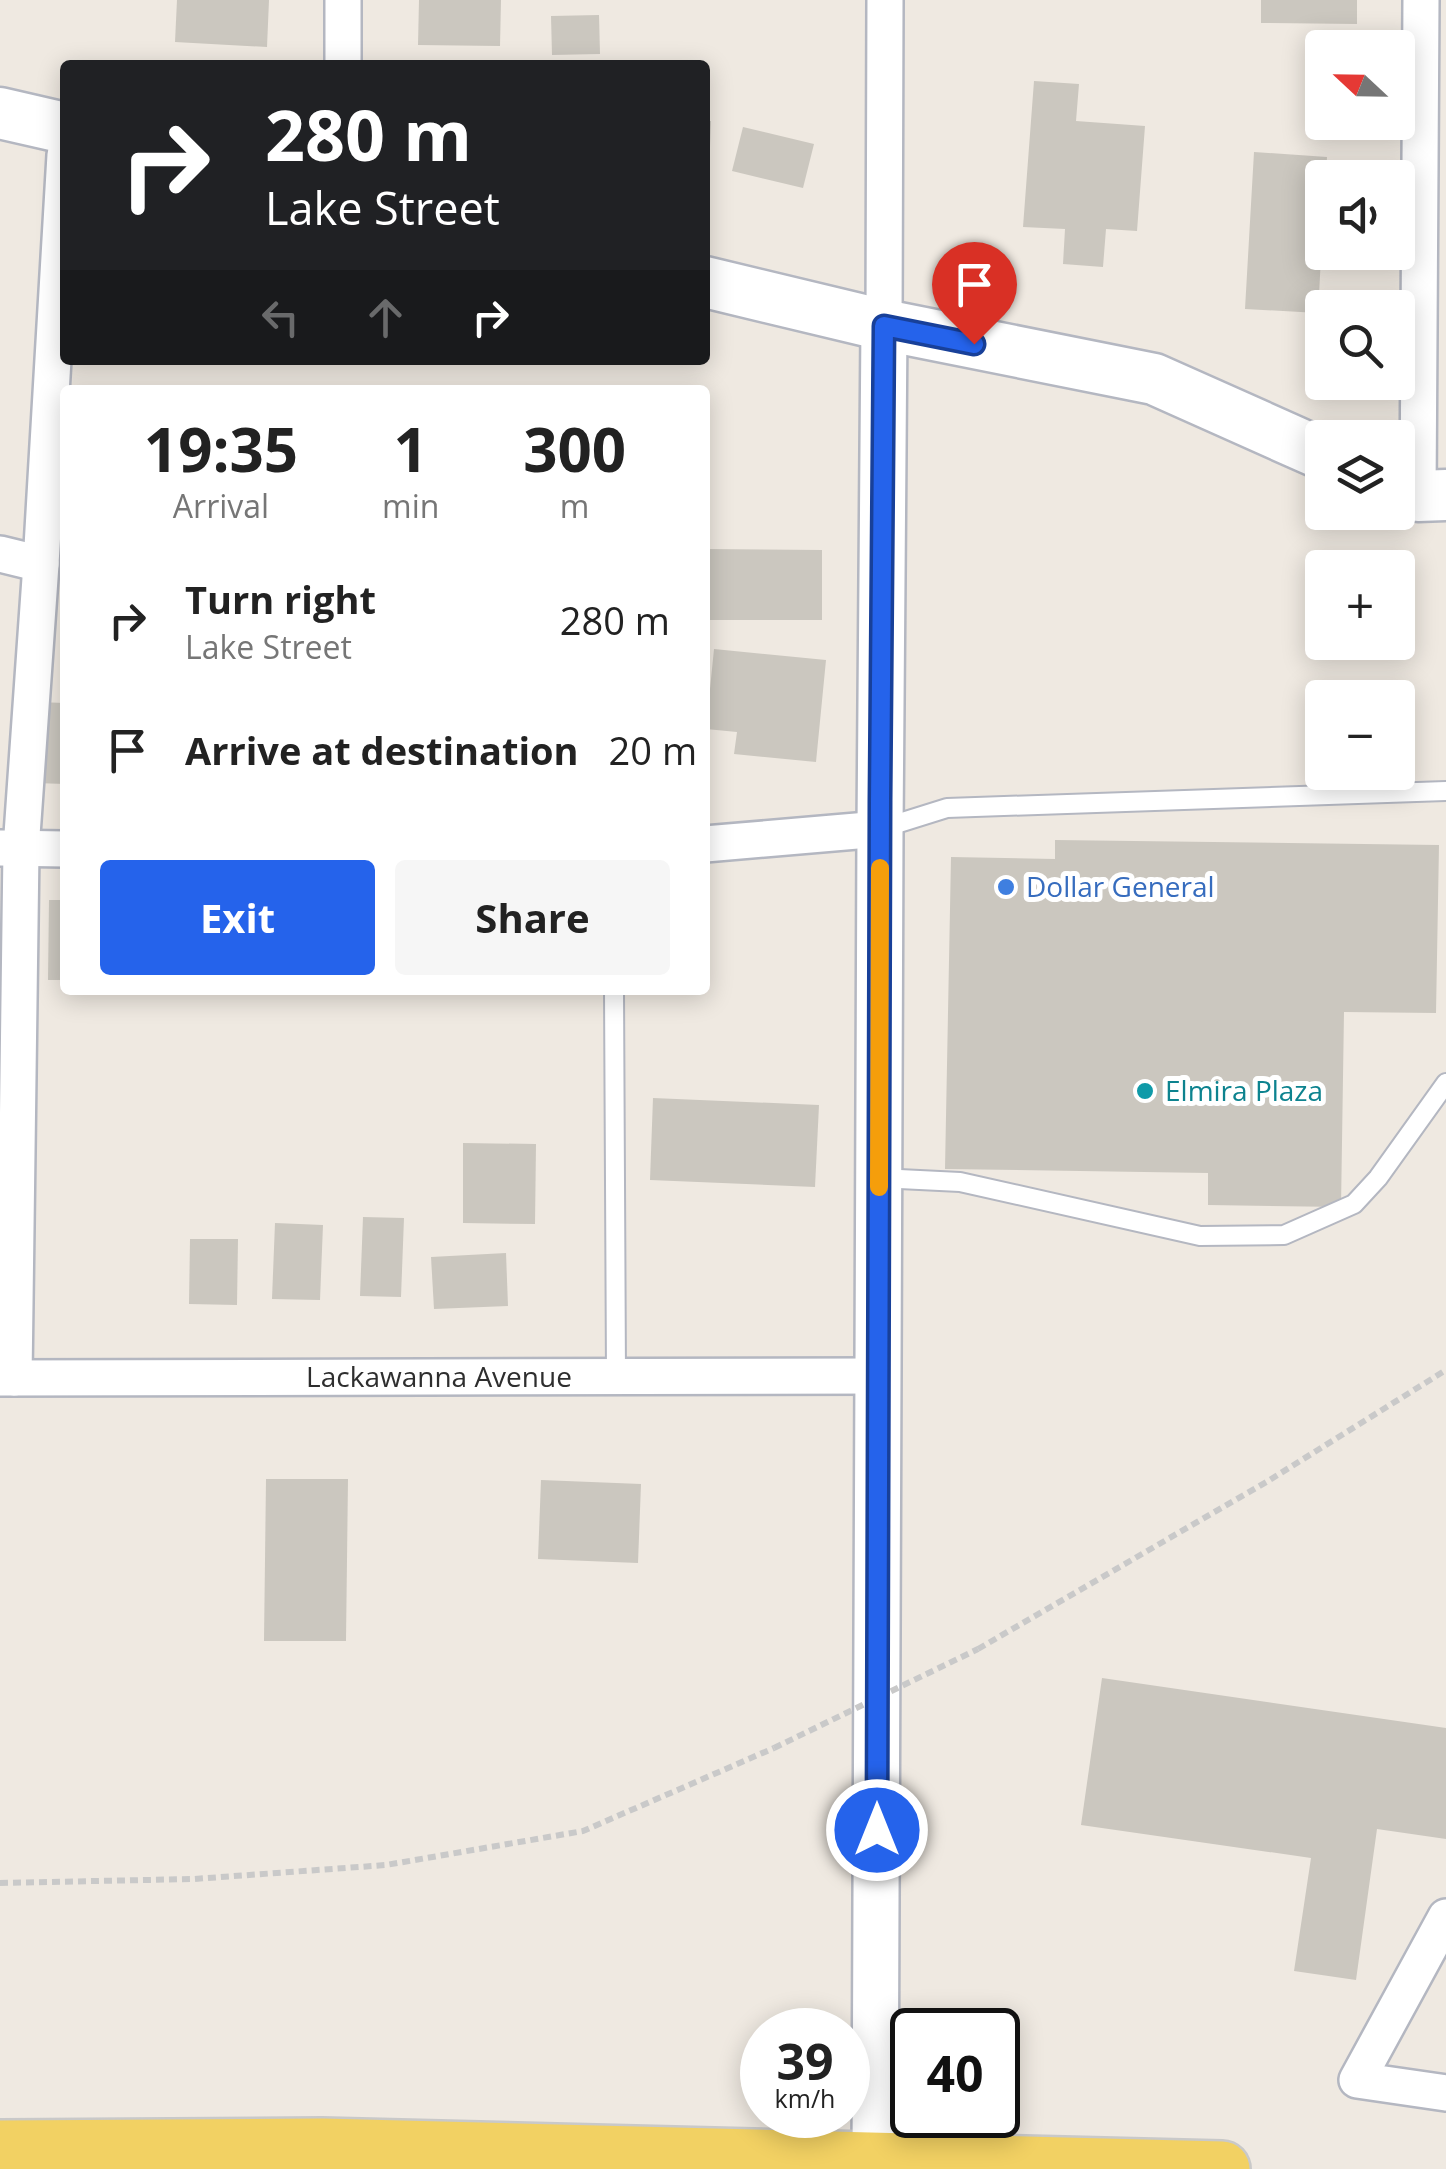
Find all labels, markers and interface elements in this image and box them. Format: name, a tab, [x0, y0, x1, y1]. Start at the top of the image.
north arrow	[1305, 30, 1415, 140]
map controls	[1305, 30, 1415, 790]
text: 280 m	[265, 86, 472, 182]
icon: right	[100, 100, 230, 230]
button: sound	[1305, 160, 1415, 270]
text: Lake Street	[265, 177, 500, 238]
pin	[932, 242, 1017, 345]
icon: arrive	[947, 257, 1002, 312]
icon: left	[253, 290, 308, 345]
icon: ahead	[358, 290, 413, 345]
icon: right	[463, 290, 518, 345]
button: search	[1305, 290, 1415, 400]
text: 19:35	[144, 408, 298, 490]
text: 1	[394, 408, 428, 490]
text: 300	[523, 408, 626, 490]
button: layers	[1305, 420, 1415, 530]
text: Arrival	[173, 484, 269, 527]
text: min	[382, 484, 439, 527]
text: m	[560, 484, 589, 527]
button: +	[1305, 550, 1415, 660]
text: Turn right	[185, 573, 376, 625]
icon: right	[100, 593, 155, 648]
text: 280 m	[560, 594, 670, 646]
text: Lake Street	[185, 625, 352, 668]
button: −	[1305, 680, 1415, 790]
icon: arrive	[100, 723, 155, 778]
text: Arrive at destination	[185, 724, 579, 776]
text: 20 m	[609, 724, 697, 776]
button: Exit	[100, 860, 375, 975]
button: Share	[395, 860, 670, 975]
place label: Dollar General	[1026, 867, 1215, 905]
marker: Dollar General	[995, 876, 1017, 898]
place label: Elmira Plaza	[1165, 1071, 1323, 1109]
marker: Elmira Plaza	[1134, 1080, 1156, 1102]
street label: Lackawanna Avenue	[306, 1357, 572, 1395]
position arrow	[825, 1778, 929, 1882]
speed limit sign: 40	[890, 2008, 1020, 2138]
text: 39	[776, 2027, 834, 2095]
text: km/h	[775, 2081, 835, 2115]

